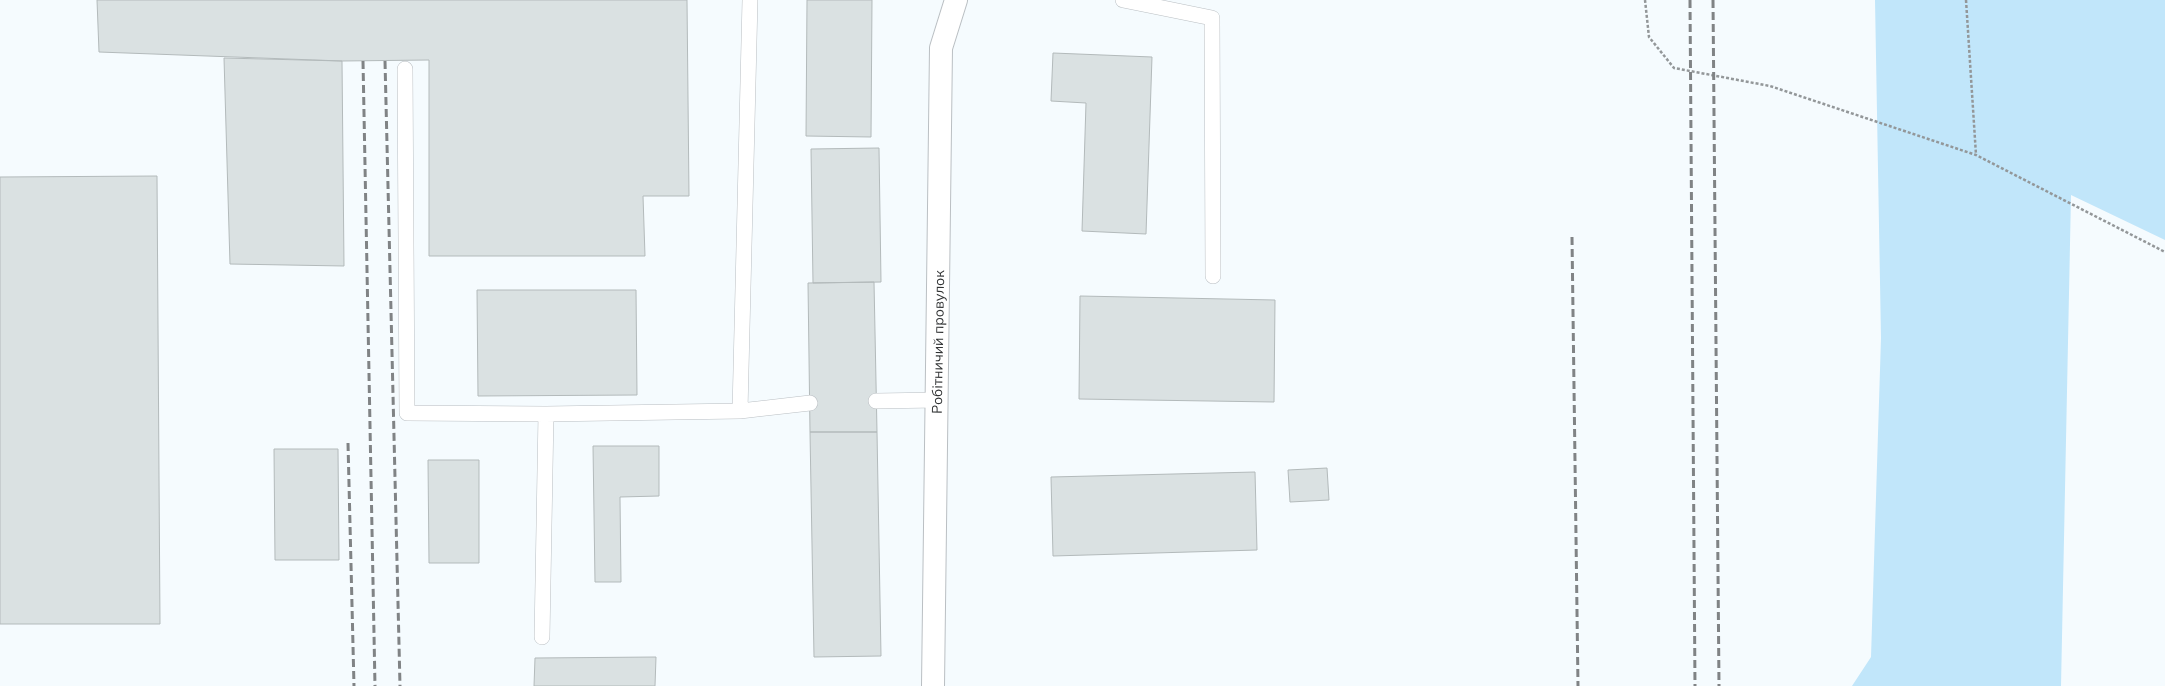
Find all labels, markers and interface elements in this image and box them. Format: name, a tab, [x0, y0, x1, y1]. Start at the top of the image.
street label: Робітничий провулок	[928, 270, 948, 414]

